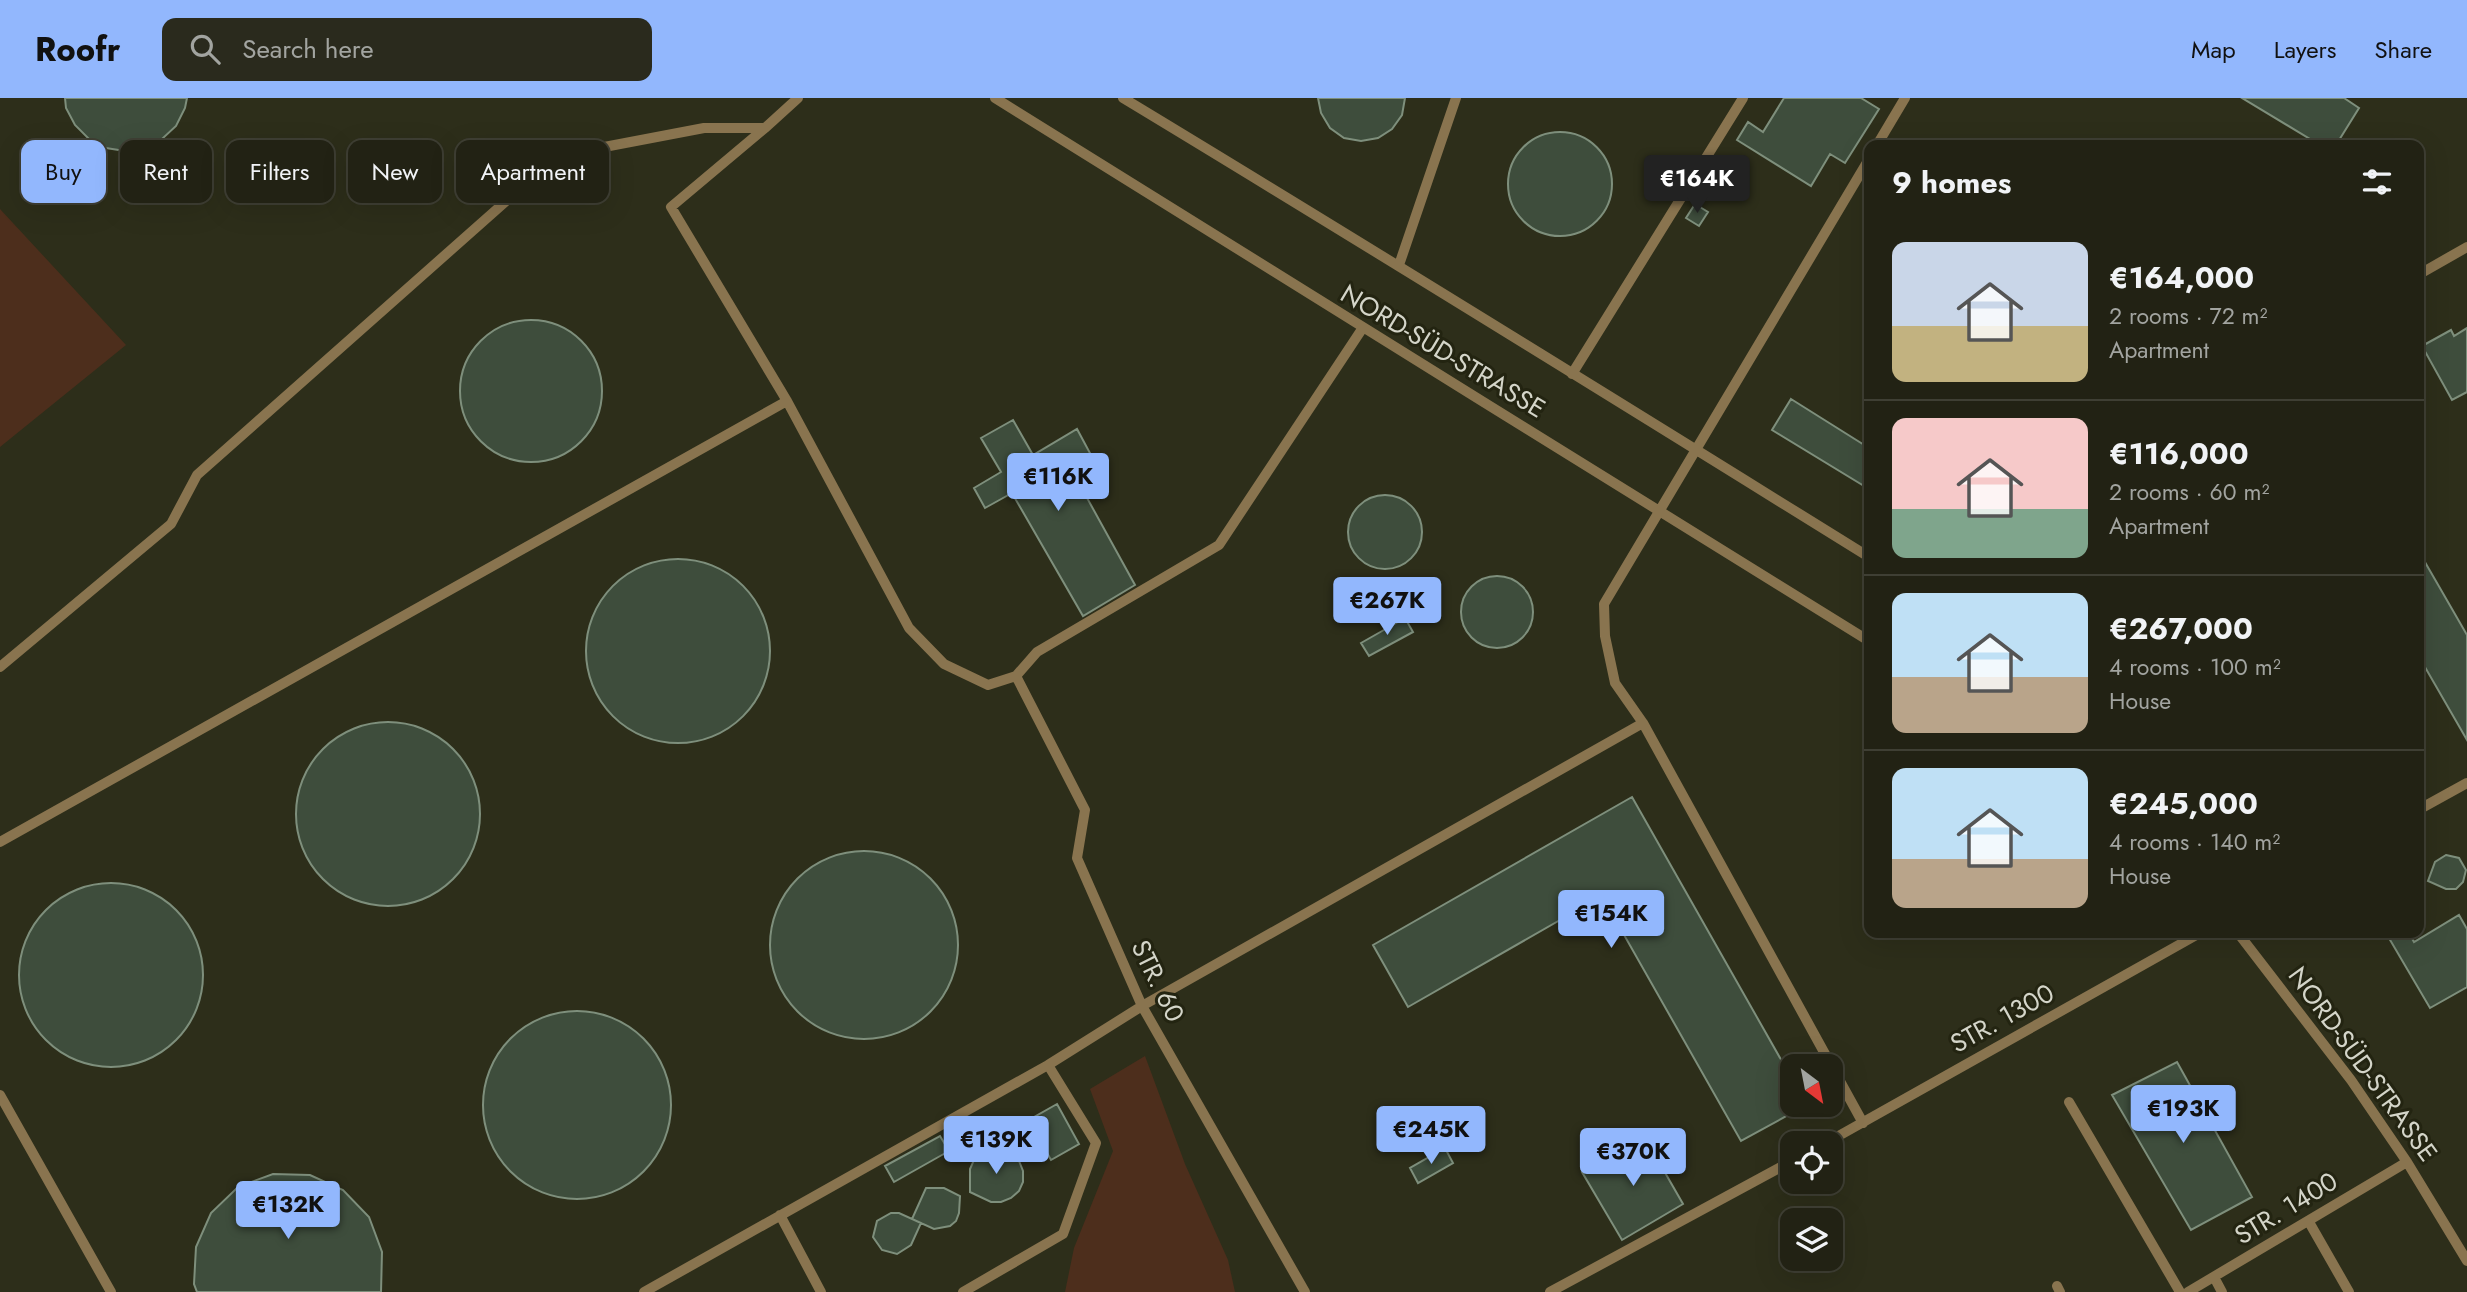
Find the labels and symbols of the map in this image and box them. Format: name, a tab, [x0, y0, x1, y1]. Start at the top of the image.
pin: €164K	[1648, 156, 1746, 215]
street label: NORD-SÜD-STRASSE	[1333, 275, 1553, 427]
pin: €116K	[1009, 454, 1107, 513]
pin: €267K	[1338, 578, 1436, 637]
pin: €154K	[1562, 890, 1660, 950]
street label: STR. 60	[1122, 934, 1194, 1028]
street label: NORD-SÜD-STRASSE	[2279, 959, 2447, 1169]
street label: STR. 1300	[1943, 974, 2061, 1062]
north arrow	[1780, 1054, 1843, 1116]
pin: €193K	[2134, 1086, 2232, 1145]
pin: €245K	[1382, 1107, 1480, 1166]
pin: €139K	[947, 1116, 1045, 1176]
pin: €370K	[1584, 1128, 1682, 1188]
street label: STR. 1400	[2227, 1162, 2345, 1254]
pin: €132K	[239, 1182, 337, 1241]

